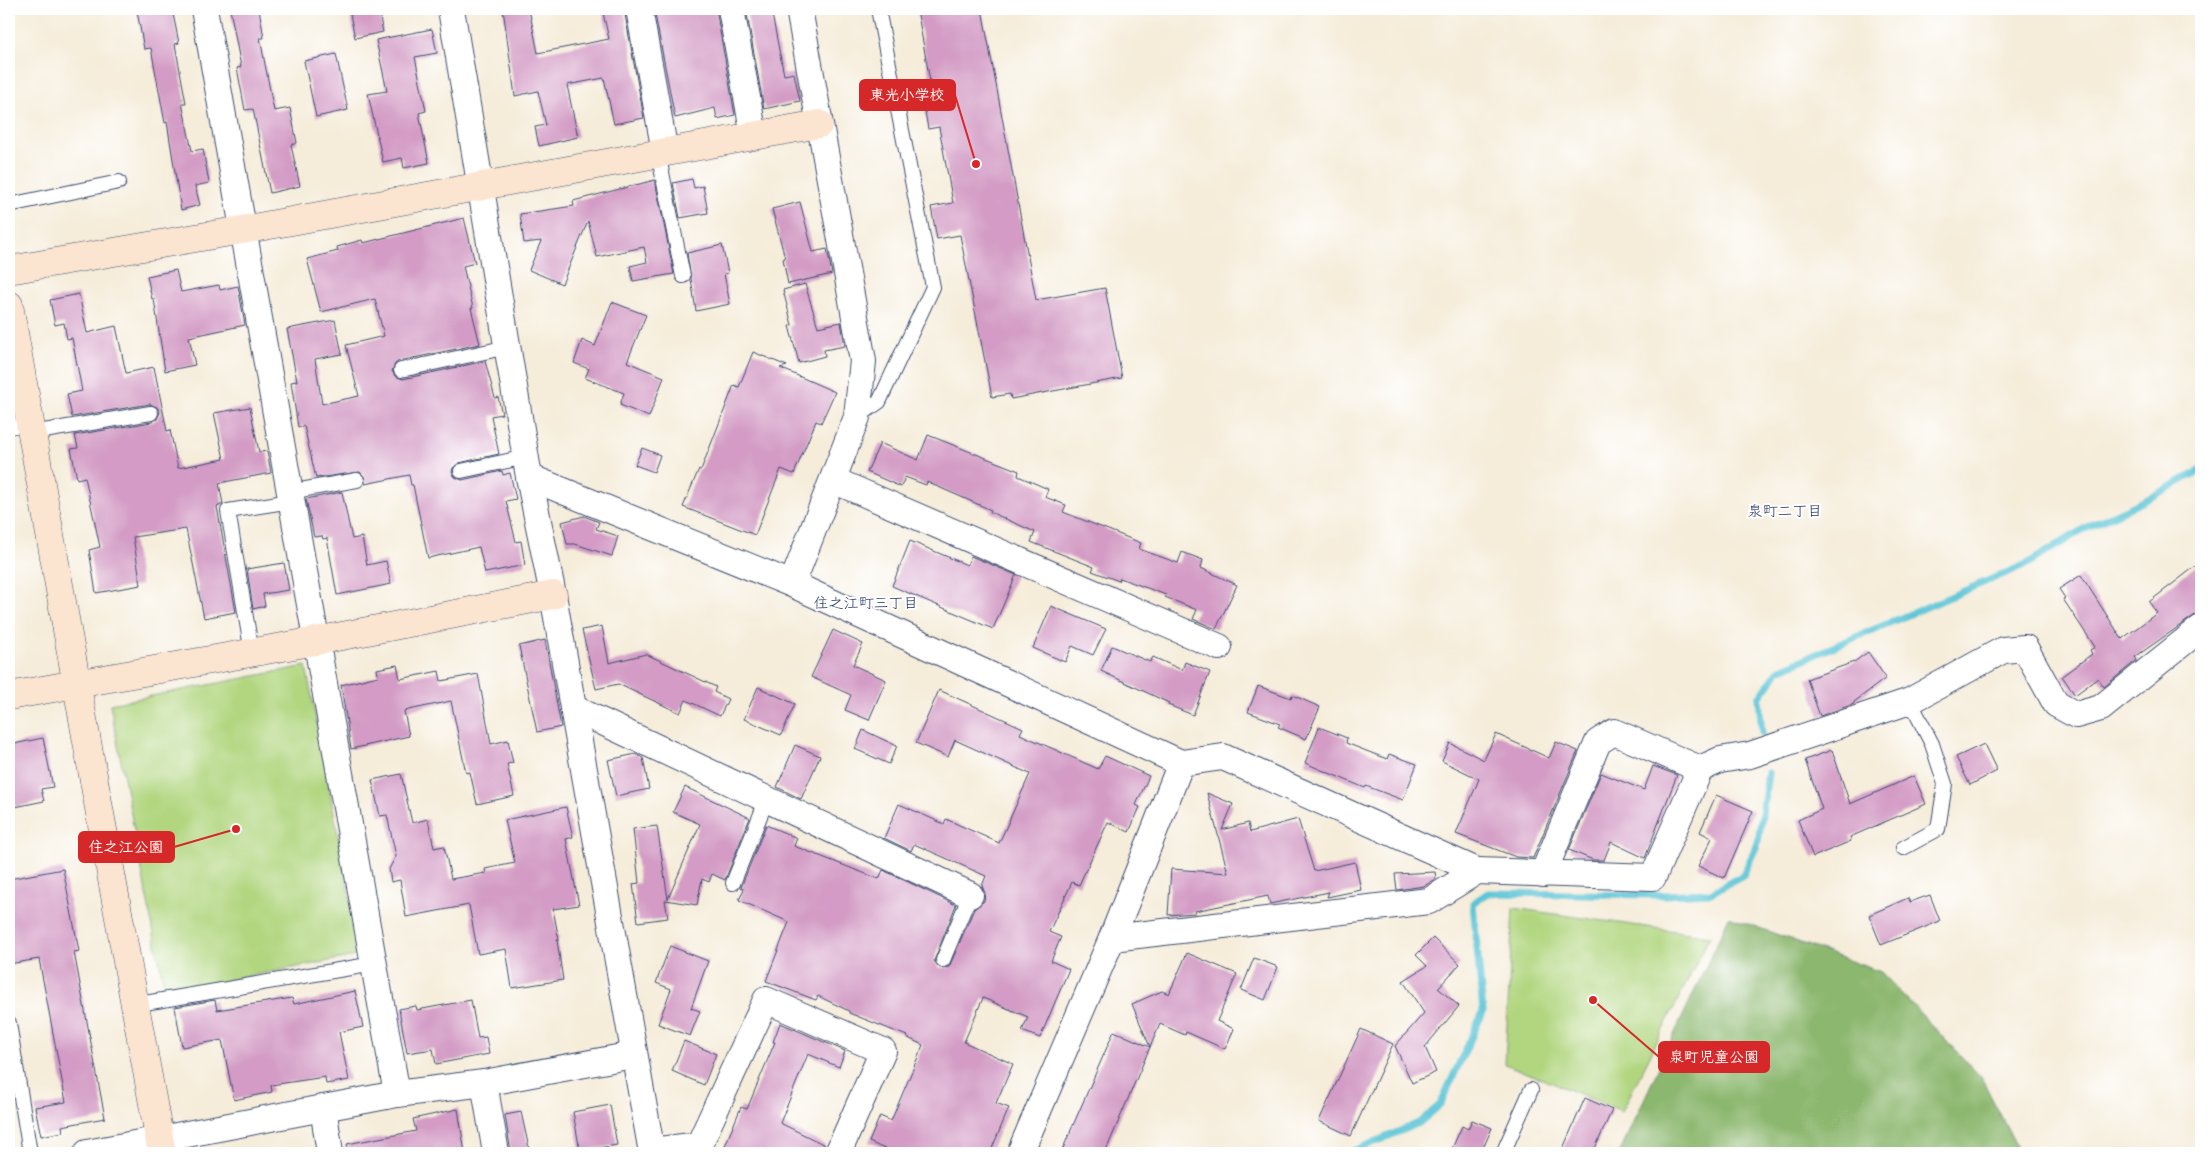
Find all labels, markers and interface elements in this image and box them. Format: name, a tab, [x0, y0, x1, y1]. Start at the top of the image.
callout: 東光小学校	[860, 80, 955, 110]
text: 東光小学校	[869, 85, 945, 104]
district label: 泉町二丁目	[1747, 501, 1823, 520]
district label: 住之江町三丁目	[813, 593, 919, 612]
callout: 住之江公園	[79, 832, 174, 862]
text: 住之江公園	[88, 837, 164, 856]
callout: 泉町児童公園	[1659, 1042, 1769, 1072]
text: 泉町児童公園	[1669, 1047, 1759, 1066]

